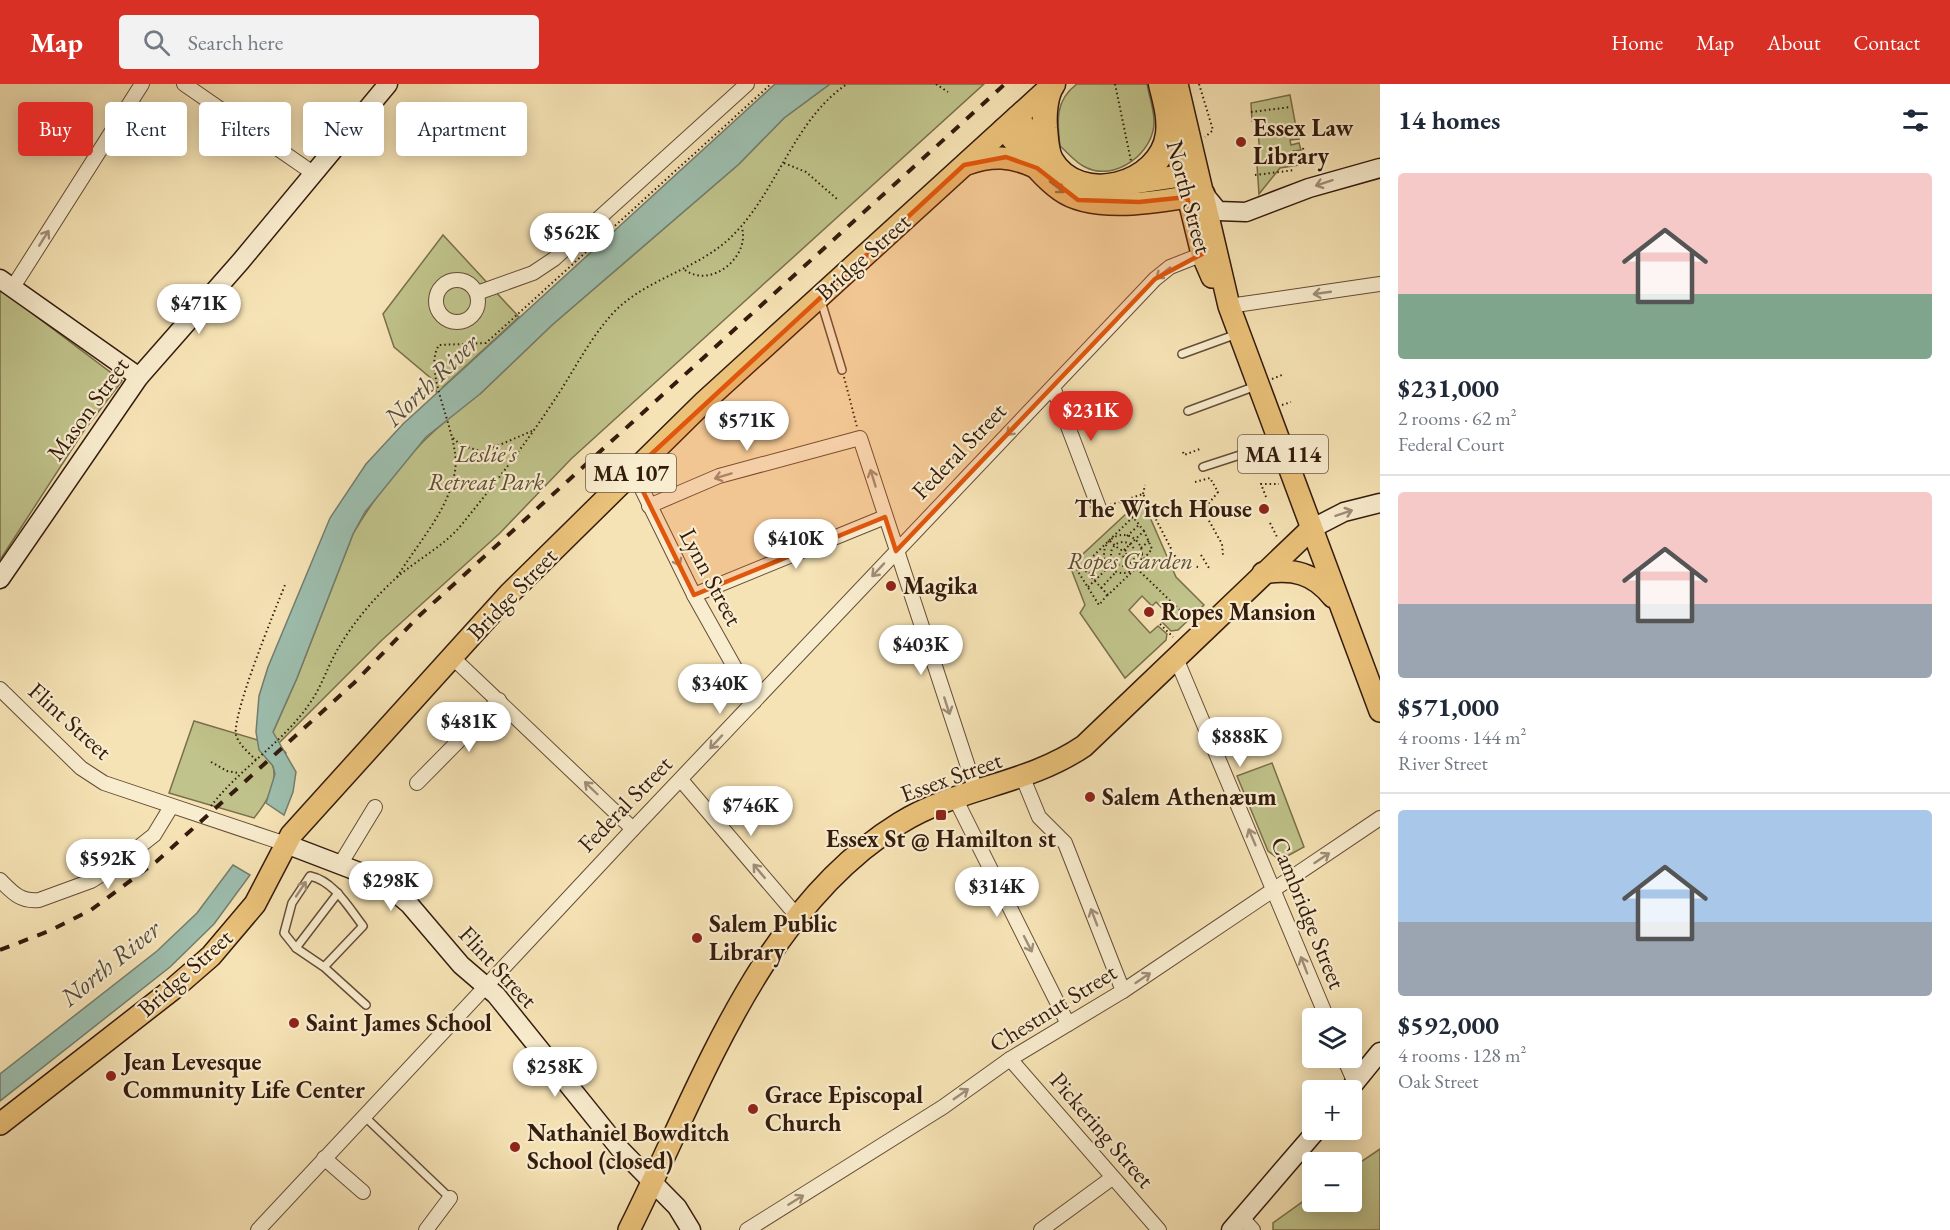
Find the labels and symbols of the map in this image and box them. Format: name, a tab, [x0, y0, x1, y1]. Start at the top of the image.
place label: Essex Law Library	[1253, 112, 1354, 172]
marker: Essex Law Library	[1234, 135, 1248, 149]
street label: North Street	[1159, 137, 1220, 258]
one-way arrow	[1315, 178, 1334, 189]
one-way arrow	[1049, 181, 1065, 193]
street label: Bridge Street	[809, 206, 917, 307]
pin: $562K	[530, 213, 614, 264]
one-way arrow	[38, 230, 50, 247]
one-way arrow	[1155, 267, 1171, 280]
pin: $471K	[157, 284, 241, 335]
one-way arrow	[1313, 287, 1333, 298]
water label: North River	[375, 325, 487, 434]
street label: Mason Street	[40, 350, 136, 467]
pin: $231K	[1049, 391, 1133, 442]
street label: Federal Street	[905, 395, 1013, 506]
pin: $571K	[705, 401, 789, 452]
one-way arrow	[1006, 421, 1020, 436]
road number: MA 114	[1238, 435, 1328, 473]
park label: Leslie's Retreat Park	[428, 438, 544, 497]
road number: MA 107	[586, 454, 676, 492]
one-way arrow	[867, 469, 878, 488]
one-way arrow	[714, 471, 733, 482]
place label: The Witch House	[1074, 493, 1252, 524]
marker: The Witch House	[1257, 502, 1271, 516]
one-way arrow	[1334, 507, 1353, 518]
pin: $410K	[754, 519, 838, 570]
street label: Lynn Street	[673, 523, 750, 631]
street label: Bridge Street	[460, 540, 564, 647]
park label: Ropes Garden	[1067, 545, 1193, 576]
one-way arrow	[670, 549, 682, 567]
one-way arrow	[872, 562, 886, 577]
place label: Magika	[903, 570, 978, 602]
marker: Magika	[884, 579, 898, 593]
place label: Ropes Mansion	[1161, 596, 1316, 627]
marker: Ropes Mansion	[1142, 605, 1156, 619]
pin: $403K	[879, 625, 963, 676]
pin: $340K	[678, 664, 762, 715]
street label: Flint Street	[22, 675, 119, 766]
one-way arrow	[943, 696, 954, 715]
pin: $481K	[427, 702, 511, 753]
pin: $888K	[1198, 717, 1282, 768]
one-way arrow	[708, 735, 723, 750]
street label: Essex Street	[896, 744, 1006, 809]
street label: Federal Street	[571, 748, 679, 859]
one-way arrow	[584, 781, 599, 795]
place label: Salem Athenæum	[1102, 781, 1277, 812]
pin: $746K	[709, 786, 793, 837]
marker: Salem Athenæum	[1083, 790, 1097, 804]
marker: Essex St @ Hamilton st	[934, 808, 948, 822]
place label: Essex St @ Hamilton st	[826, 823, 1056, 854]
one-way arrow	[1246, 828, 1257, 846]
street label: Cambridge Street	[1264, 832, 1353, 994]
pin: $592K	[66, 839, 150, 890]
one-way arrow	[1314, 852, 1331, 865]
pin: $298K	[349, 861, 433, 912]
one-way arrow	[753, 863, 766, 879]
pin: $314K	[955, 867, 1039, 918]
one-way arrow	[295, 881, 307, 897]
place label: Salem Public Library	[709, 908, 837, 968]
one-way arrow	[1088, 908, 1099, 927]
water label: North River	[52, 911, 168, 1014]
street label: Flint Street	[452, 919, 545, 1015]
street label: Bridge Street	[131, 922, 239, 1023]
marker: Salem Public Library	[690, 931, 704, 945]
one-way arrow	[1023, 934, 1034, 952]
street label: Chestnut Street	[983, 956, 1123, 1059]
one-way arrow	[1298, 956, 1309, 974]
one-way arrow	[1134, 972, 1150, 984]
place label: Saint James School	[306, 1007, 492, 1038]
marker: Saint James School	[287, 1016, 301, 1030]
place label: Jean Levesque Community Life Center	[121, 1046, 365, 1106]
pin: $258K	[513, 1047, 597, 1098]
street label: Pickering Street	[1043, 1065, 1162, 1195]
marker: Jean Levesque Community Life Center	[104, 1069, 118, 1083]
place label: Grace Episcopal Church	[765, 1079, 923, 1138]
one-way arrow	[952, 1088, 968, 1100]
marker: Grace Episcopal Church	[746, 1102, 760, 1116]
place label: Nathaniel Bowditch School (closed)	[527, 1117, 730, 1176]
marker: Nathaniel Bowditch School (closed)	[508, 1140, 522, 1154]
one-way arrow	[788, 1193, 805, 1206]

